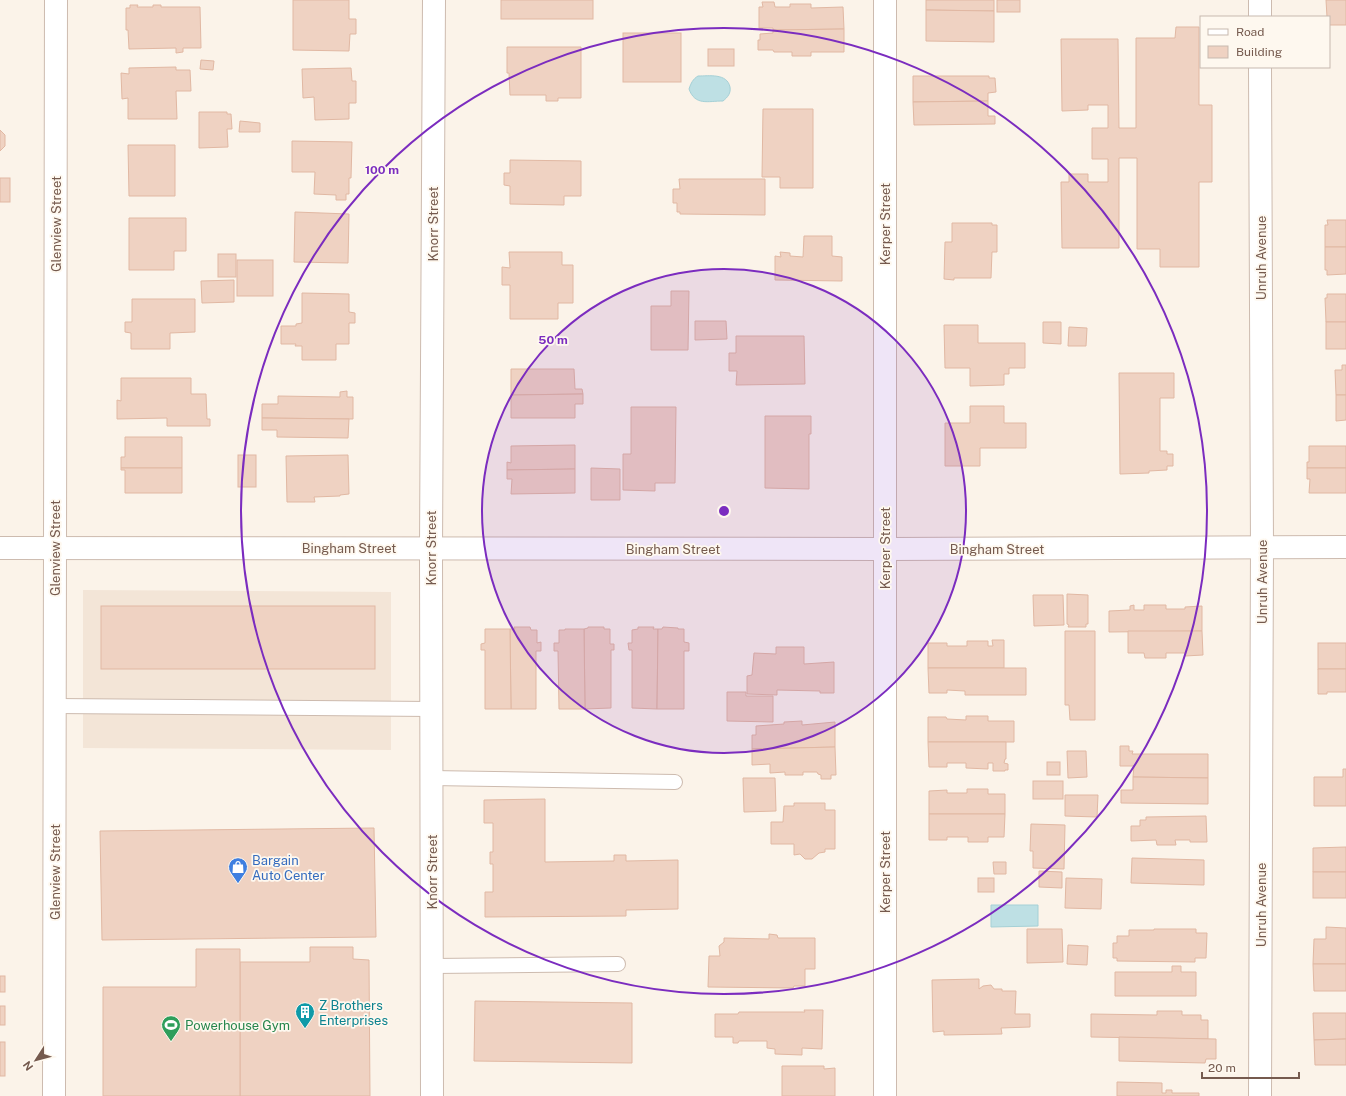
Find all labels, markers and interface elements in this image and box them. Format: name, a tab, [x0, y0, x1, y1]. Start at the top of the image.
legend	[1200, 16, 1330, 68]
text: Road	[1236, 25, 1264, 39]
text: Building	[1236, 45, 1282, 59]
text: 100 m	[365, 163, 399, 177]
street label: Glenview Street	[49, 176, 64, 272]
street label: Kerper Street	[878, 183, 893, 265]
street label: Knorr Street	[426, 186, 441, 262]
street label: Unruh Avenue	[1254, 216, 1269, 300]
text: 50 m	[538, 333, 568, 347]
street label: Glenview Street	[48, 500, 63, 596]
centre of rings	[717, 504, 731, 518]
street label: Kerper Street	[878, 507, 893, 589]
street label: Knorr Street	[424, 510, 439, 586]
street label: Unruh Avenue	[1255, 540, 1270, 624]
street label: Bingham Street	[302, 541, 396, 556]
street label: Bingham Street	[626, 542, 720, 557]
street label: Bingham Street	[950, 542, 1044, 557]
street label: Glenview Street	[48, 824, 63, 920]
street label: Kerper Street	[878, 831, 893, 913]
street label: Knorr Street	[425, 834, 440, 910]
place label: Bargain Auto Center	[252, 853, 325, 883]
shop icon: Bargain Auto Center	[227, 856, 249, 884]
street label: Unruh Avenue	[1254, 863, 1269, 947]
place label: Z Brothers Enterprises	[319, 998, 388, 1028]
building icon: Z Brothers Enterprises	[294, 1001, 316, 1029]
sports icon: Powerhouse Gym	[160, 1014, 182, 1042]
place label: Powerhouse Gym	[185, 1018, 290, 1033]
north arrow	[16, 1040, 56, 1080]
scale bar	[1202, 1054, 1299, 1080]
text: N	[21, 1059, 35, 1073]
text: 20 m	[1208, 1061, 1236, 1075]

